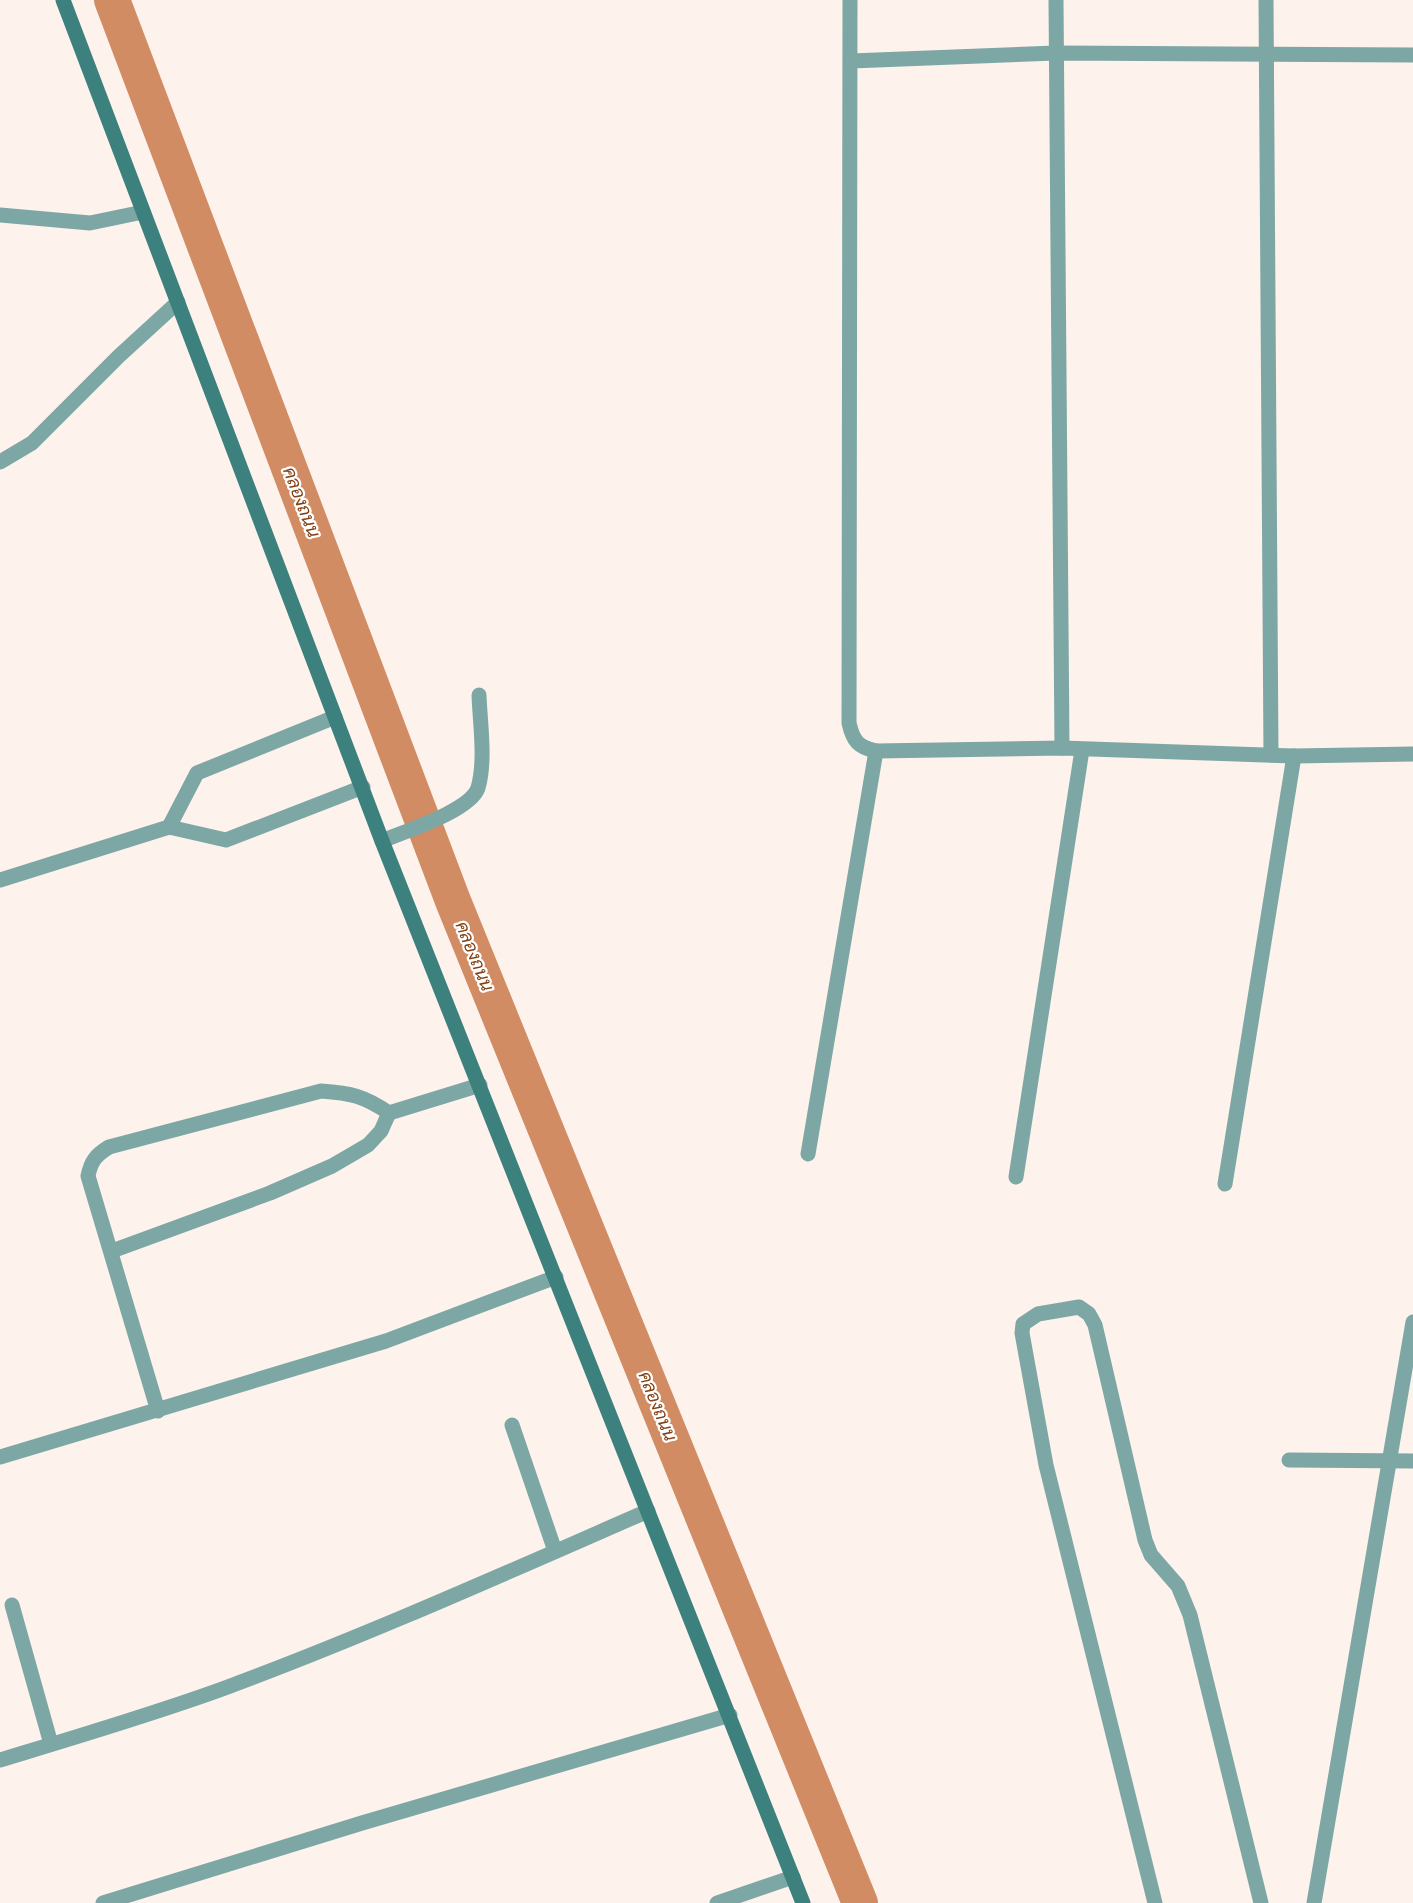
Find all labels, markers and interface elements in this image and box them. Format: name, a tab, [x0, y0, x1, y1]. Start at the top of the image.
water label: คลองถนน	[279, 464, 325, 541]
water label: คลองถนน	[452, 918, 499, 994]
water label: คลองถนน	[635, 1368, 682, 1444]

